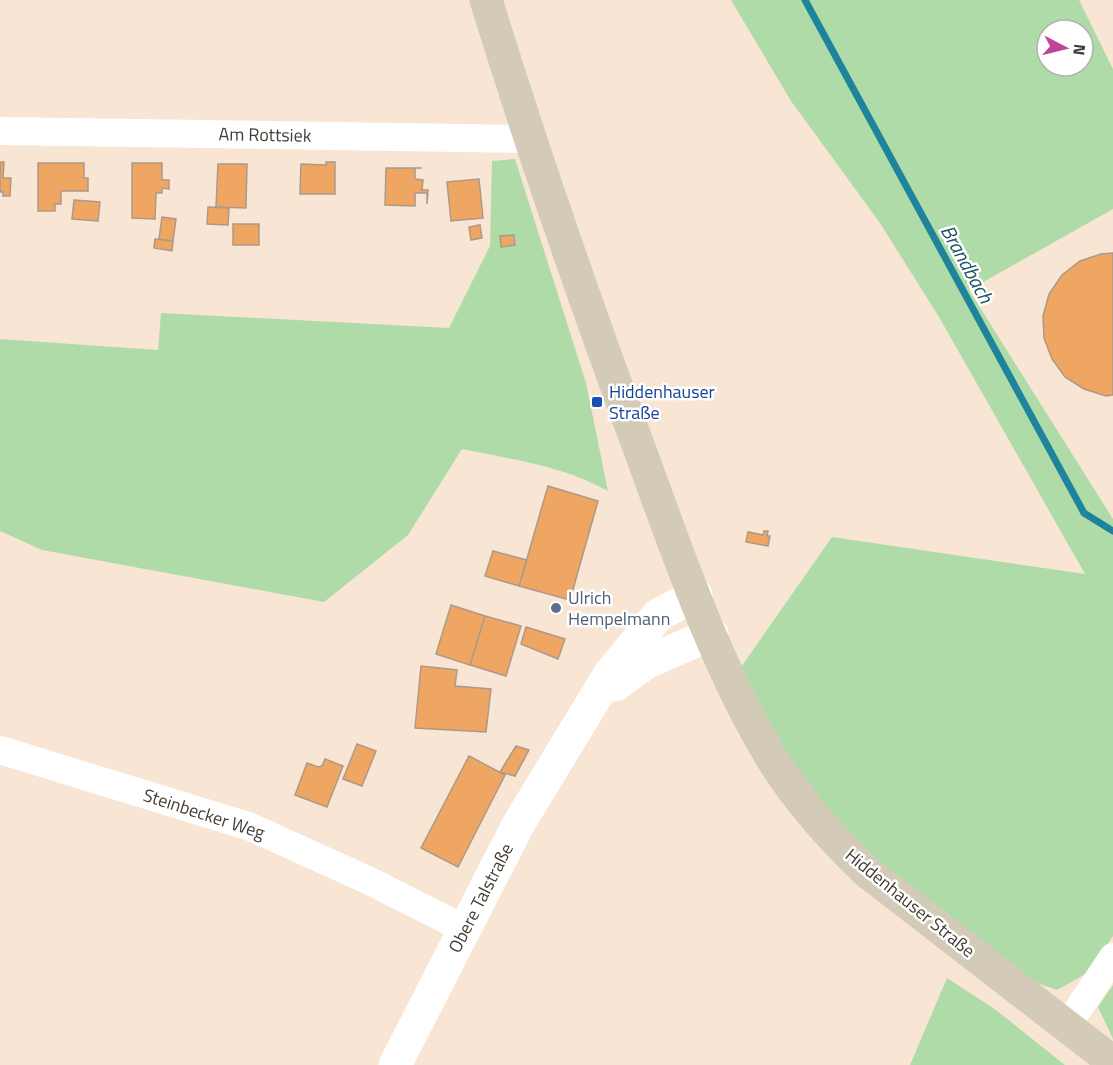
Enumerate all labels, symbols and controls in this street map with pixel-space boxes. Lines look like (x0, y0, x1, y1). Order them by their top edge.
north arrow (1035, 18, 1095, 78)
text: N (1067, 43, 1092, 57)
street label: Am Rottsiek (218, 120, 312, 149)
water label: Brandbach (933, 219, 1002, 310)
place label: Hiddenhauser Straße (609, 378, 715, 426)
marker: Hiddenhauser Straße (590, 395, 604, 409)
place label: Ulrich Hempelmann (568, 584, 670, 632)
marker: Ulrich Hempelmann (549, 601, 563, 615)
street label: Steinbecker Weg (140, 781, 269, 846)
street label: Obere Talstraße (441, 838, 520, 957)
street label: Hiddenhauser Straße (840, 842, 981, 964)

